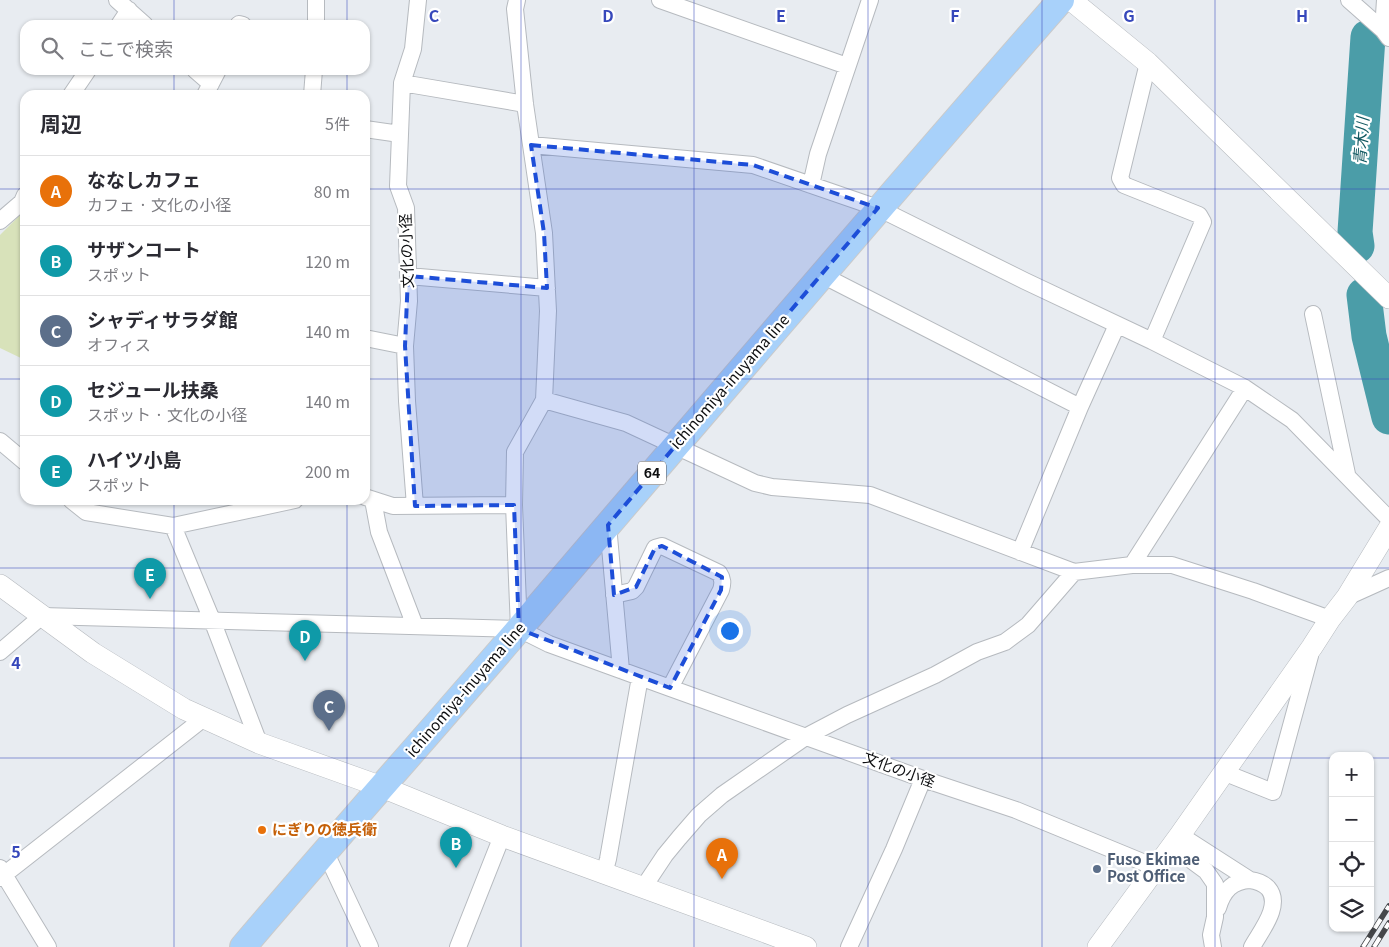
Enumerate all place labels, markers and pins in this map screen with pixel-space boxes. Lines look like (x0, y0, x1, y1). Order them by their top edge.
pin: E (134, 558, 166, 599)
pin: D (289, 620, 321, 661)
pin: C (313, 690, 345, 731)
place label: にぎりの徳兵衛 (272, 818, 377, 839)
marker: にぎりの徳兵衛 (256, 824, 268, 836)
pin: B (440, 827, 472, 868)
pin: A (706, 838, 738, 879)
place label: Fuso Ekimae Post Office (1107, 848, 1200, 886)
marker: Fuso Ekimae Post Office (1091, 863, 1103, 875)

